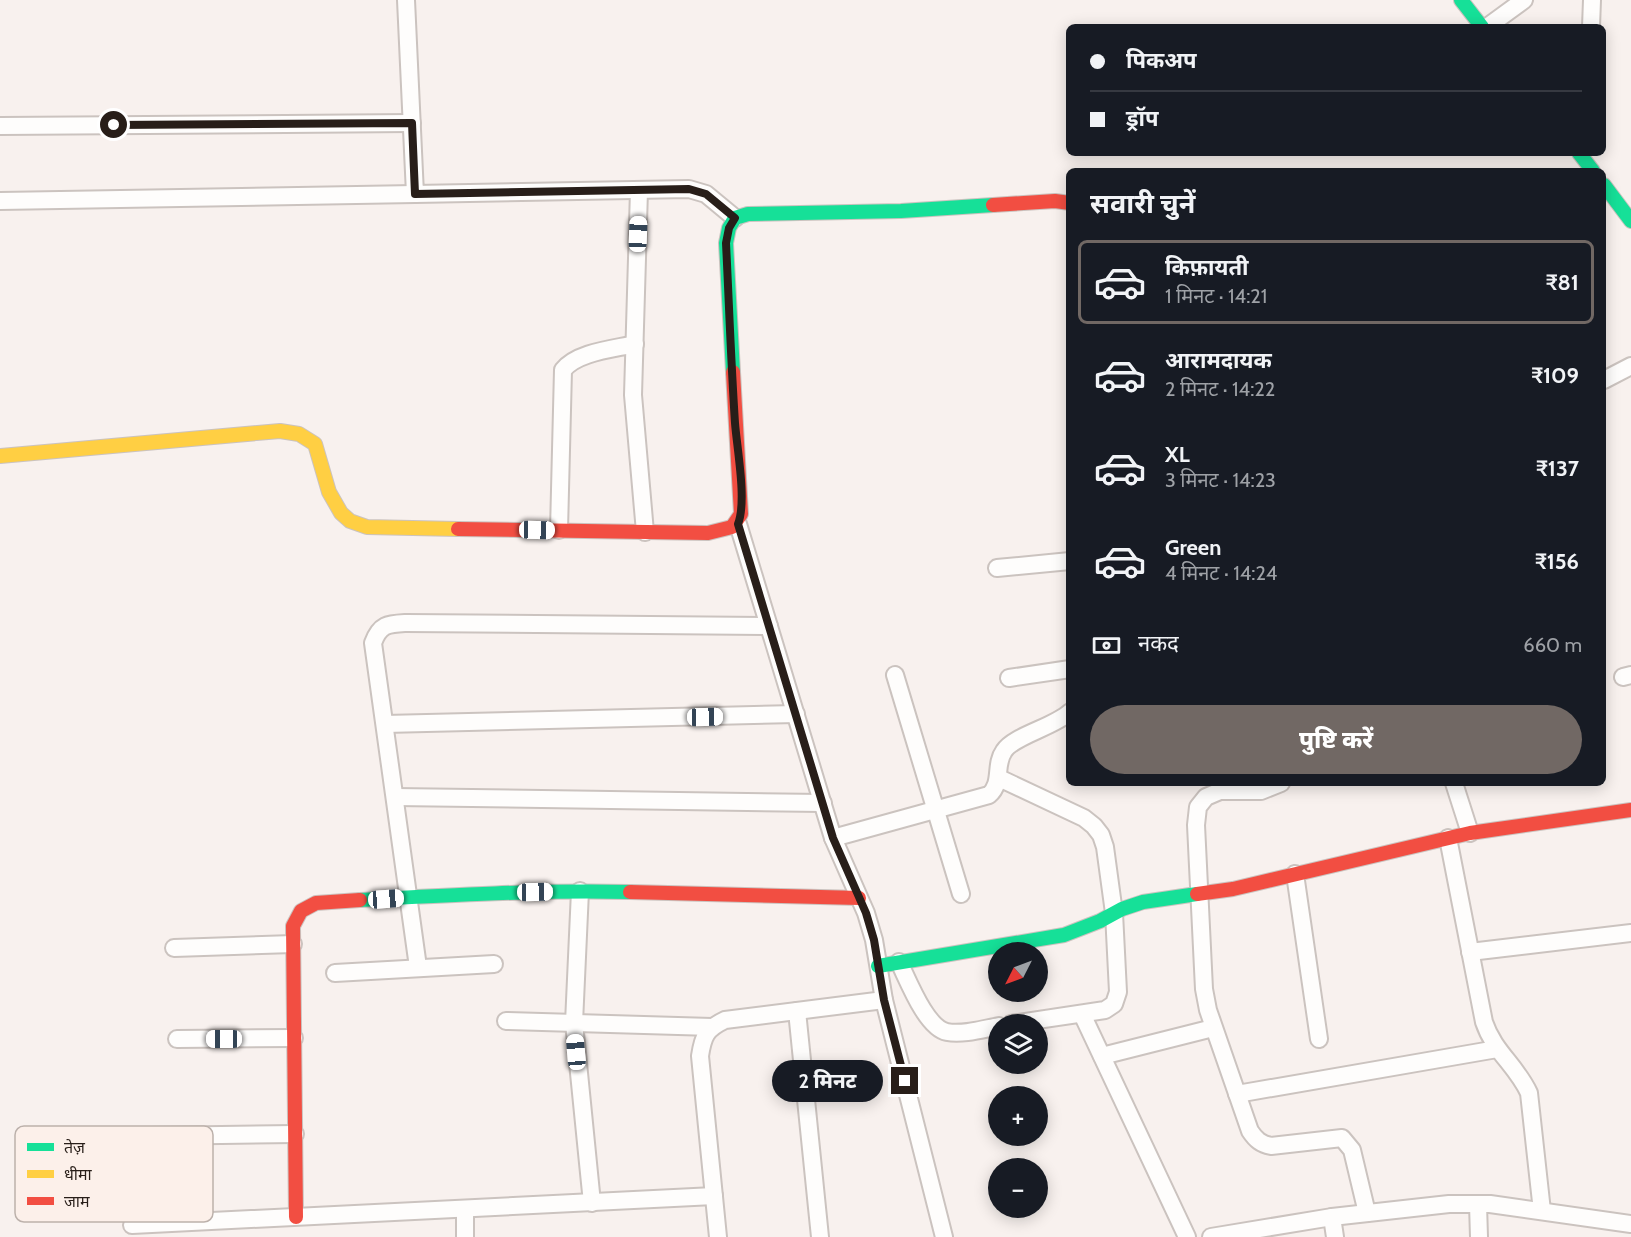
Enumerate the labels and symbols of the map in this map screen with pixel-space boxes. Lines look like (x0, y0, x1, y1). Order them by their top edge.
route start (100, 111, 127, 138)
car (628, 216, 648, 252)
car (519, 521, 555, 539)
car (687, 708, 723, 726)
car (517, 883, 553, 901)
car (367, 889, 405, 909)
north arrow (988, 942, 1048, 1002)
car (206, 1030, 242, 1048)
car (565, 1033, 587, 1071)
callout: 2 मिनट (773, 1060, 884, 1102)
route end (891, 1067, 918, 1094)
legend (15, 1126, 213, 1222)
text: तेज़ (64, 1138, 86, 1157)
text: धीमा (64, 1165, 93, 1184)
text: जाम (64, 1192, 90, 1211)

